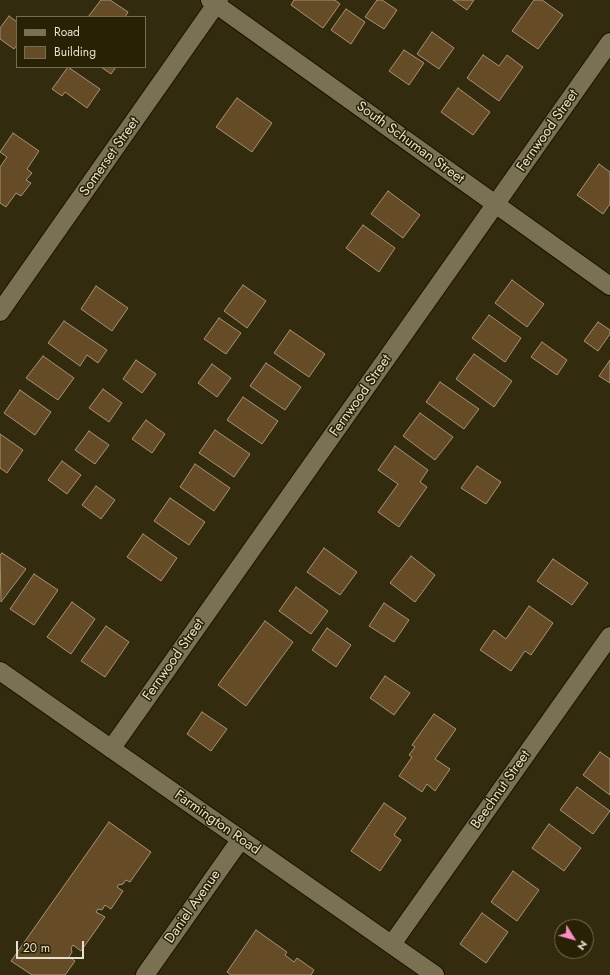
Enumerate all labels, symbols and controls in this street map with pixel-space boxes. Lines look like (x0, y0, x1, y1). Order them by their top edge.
legend (16, 16, 146, 68)
text: Road (54, 23, 80, 41)
text: Building (54, 43, 96, 61)
street label: Fernwood Street (514, 87, 582, 175)
street label: South Schuman Street (353, 98, 467, 188)
street label: Somerset Street (77, 114, 143, 200)
street label: Fernwood Street (327, 352, 395, 440)
street label: Fernwood Street (140, 616, 208, 704)
street label: Beechnut Street (468, 748, 534, 832)
street label: Farmington Road (171, 787, 263, 859)
street label: Daniel Avenue (162, 867, 224, 947)
north arrow (554, 919, 594, 959)
scale bar (18, 933, 86, 959)
text: N (574, 937, 592, 954)
text: 20 m (23, 939, 50, 957)

